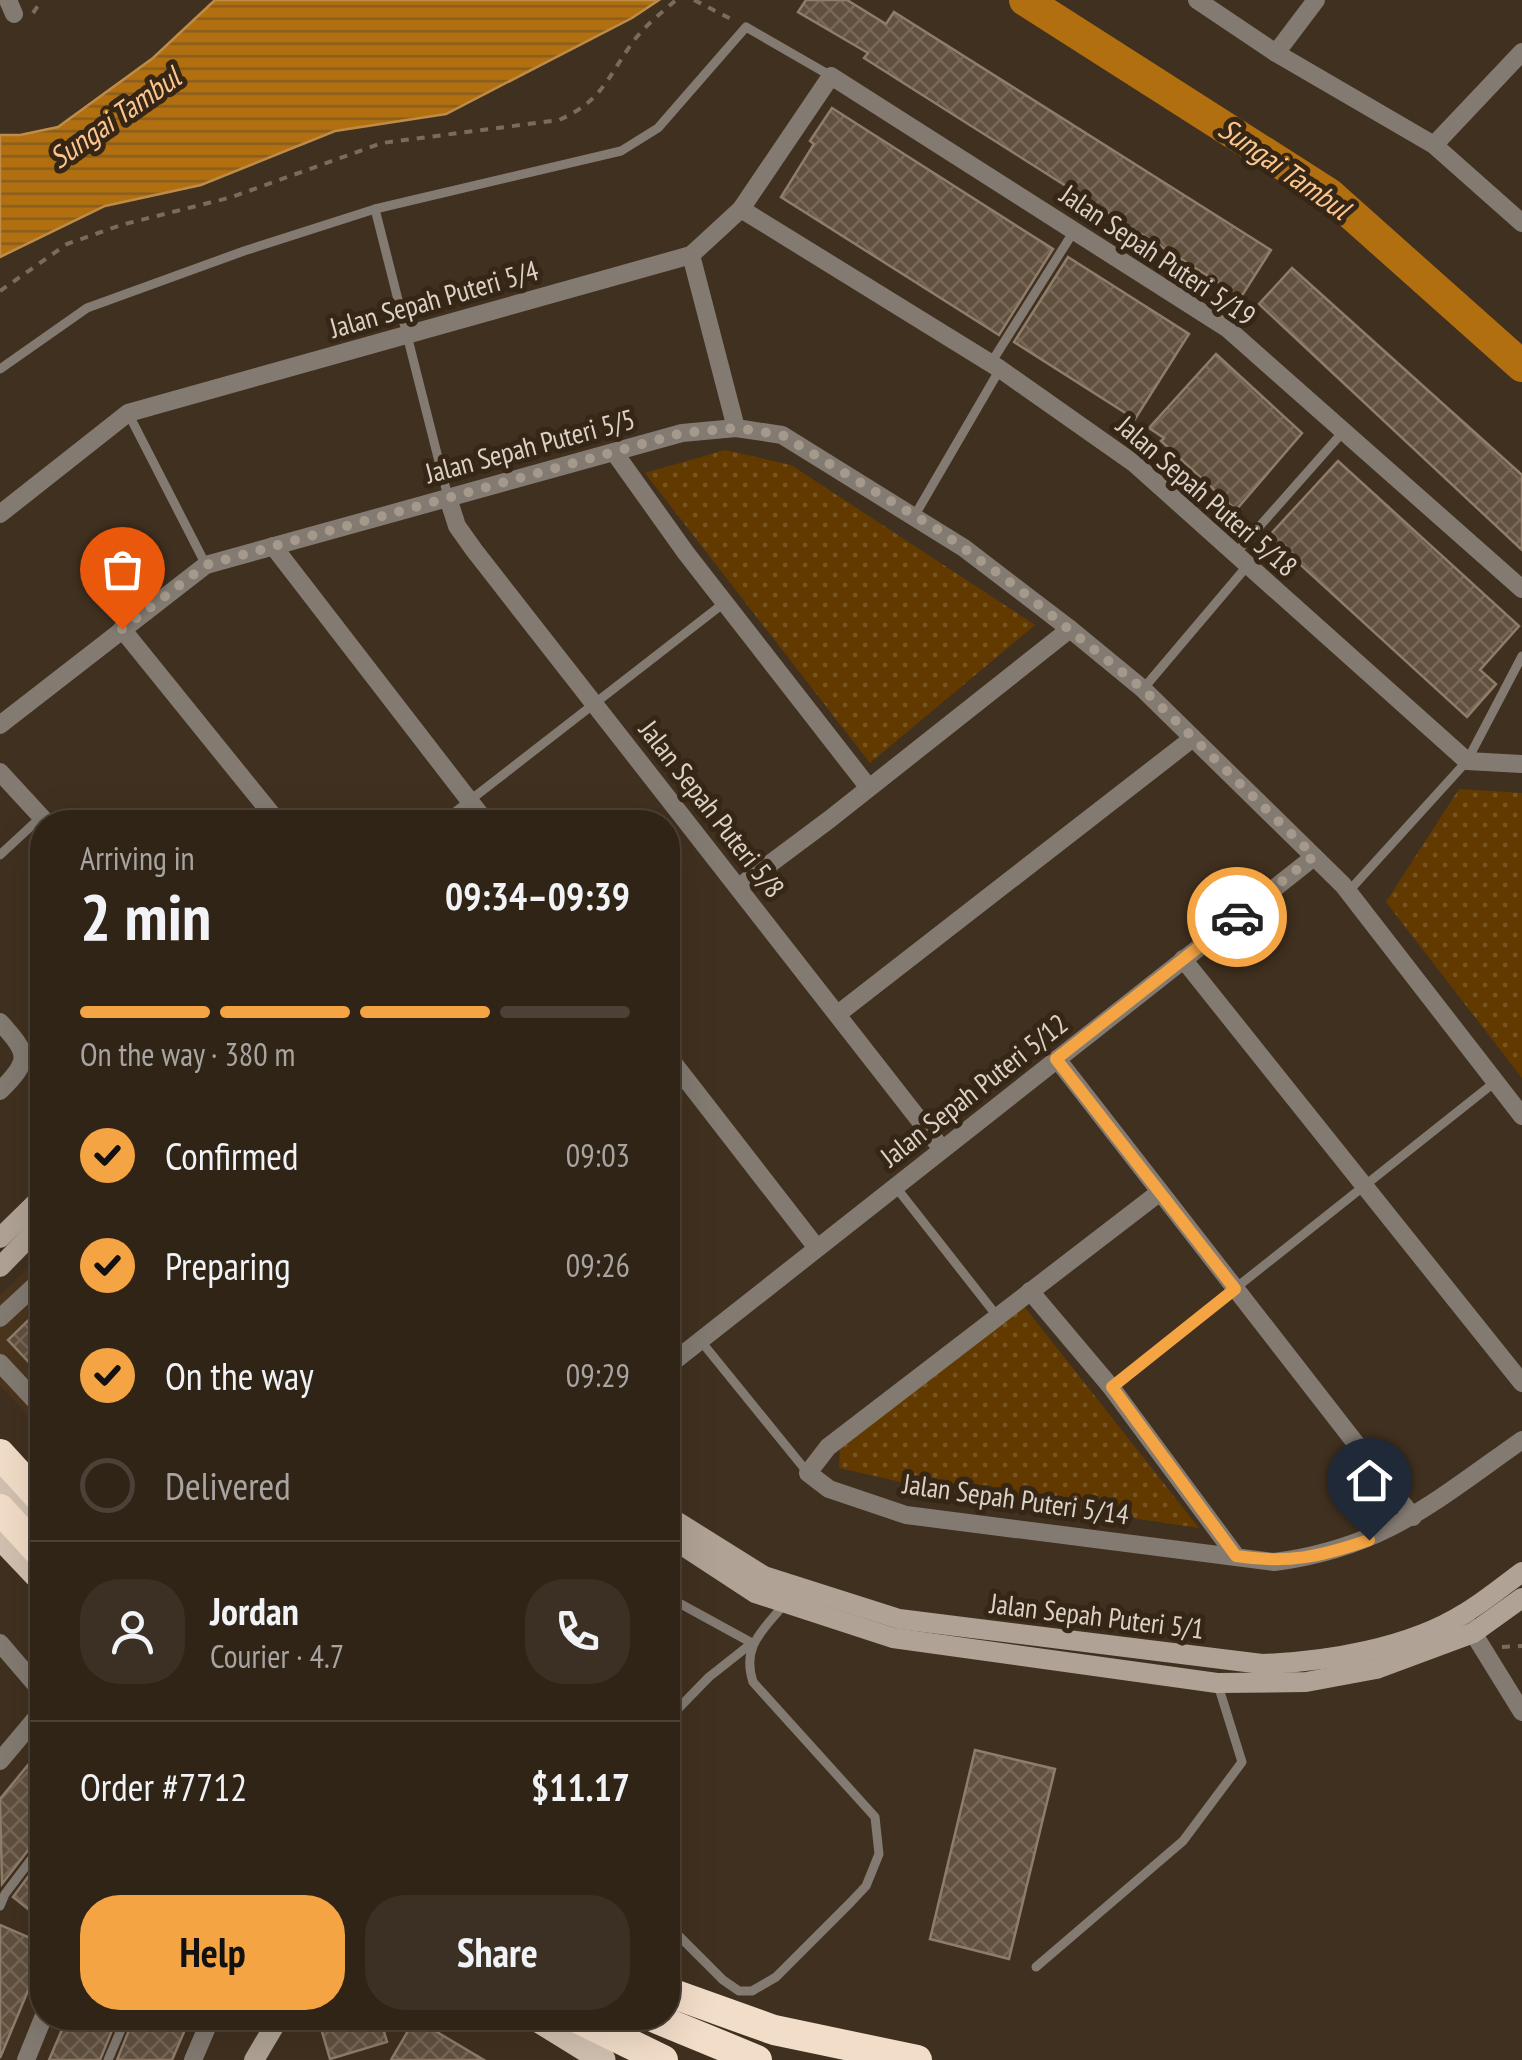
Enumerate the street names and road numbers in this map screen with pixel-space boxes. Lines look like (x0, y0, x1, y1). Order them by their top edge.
street label: Jalan Sepah Puteri 5/19 (1053, 175, 1263, 334)
street label: Jalan Sepah Puteri 5/4 (324, 251, 543, 346)
street label: Jalan Sepah Puteri 5/5 (420, 400, 639, 492)
street label: Jalan Sepah Puteri 5/18 (1108, 406, 1305, 584)
street label: Jalan Sepah Puteri 5/8 (631, 712, 793, 905)
street label: Jalan Sepah Puteri 5/12 (872, 1005, 1075, 1175)
street label: Jalan Sepah Puteri 5/14 (900, 1464, 1132, 1533)
street label: Jalan Sepah Puteri 5/1 (987, 1584, 1206, 1647)

